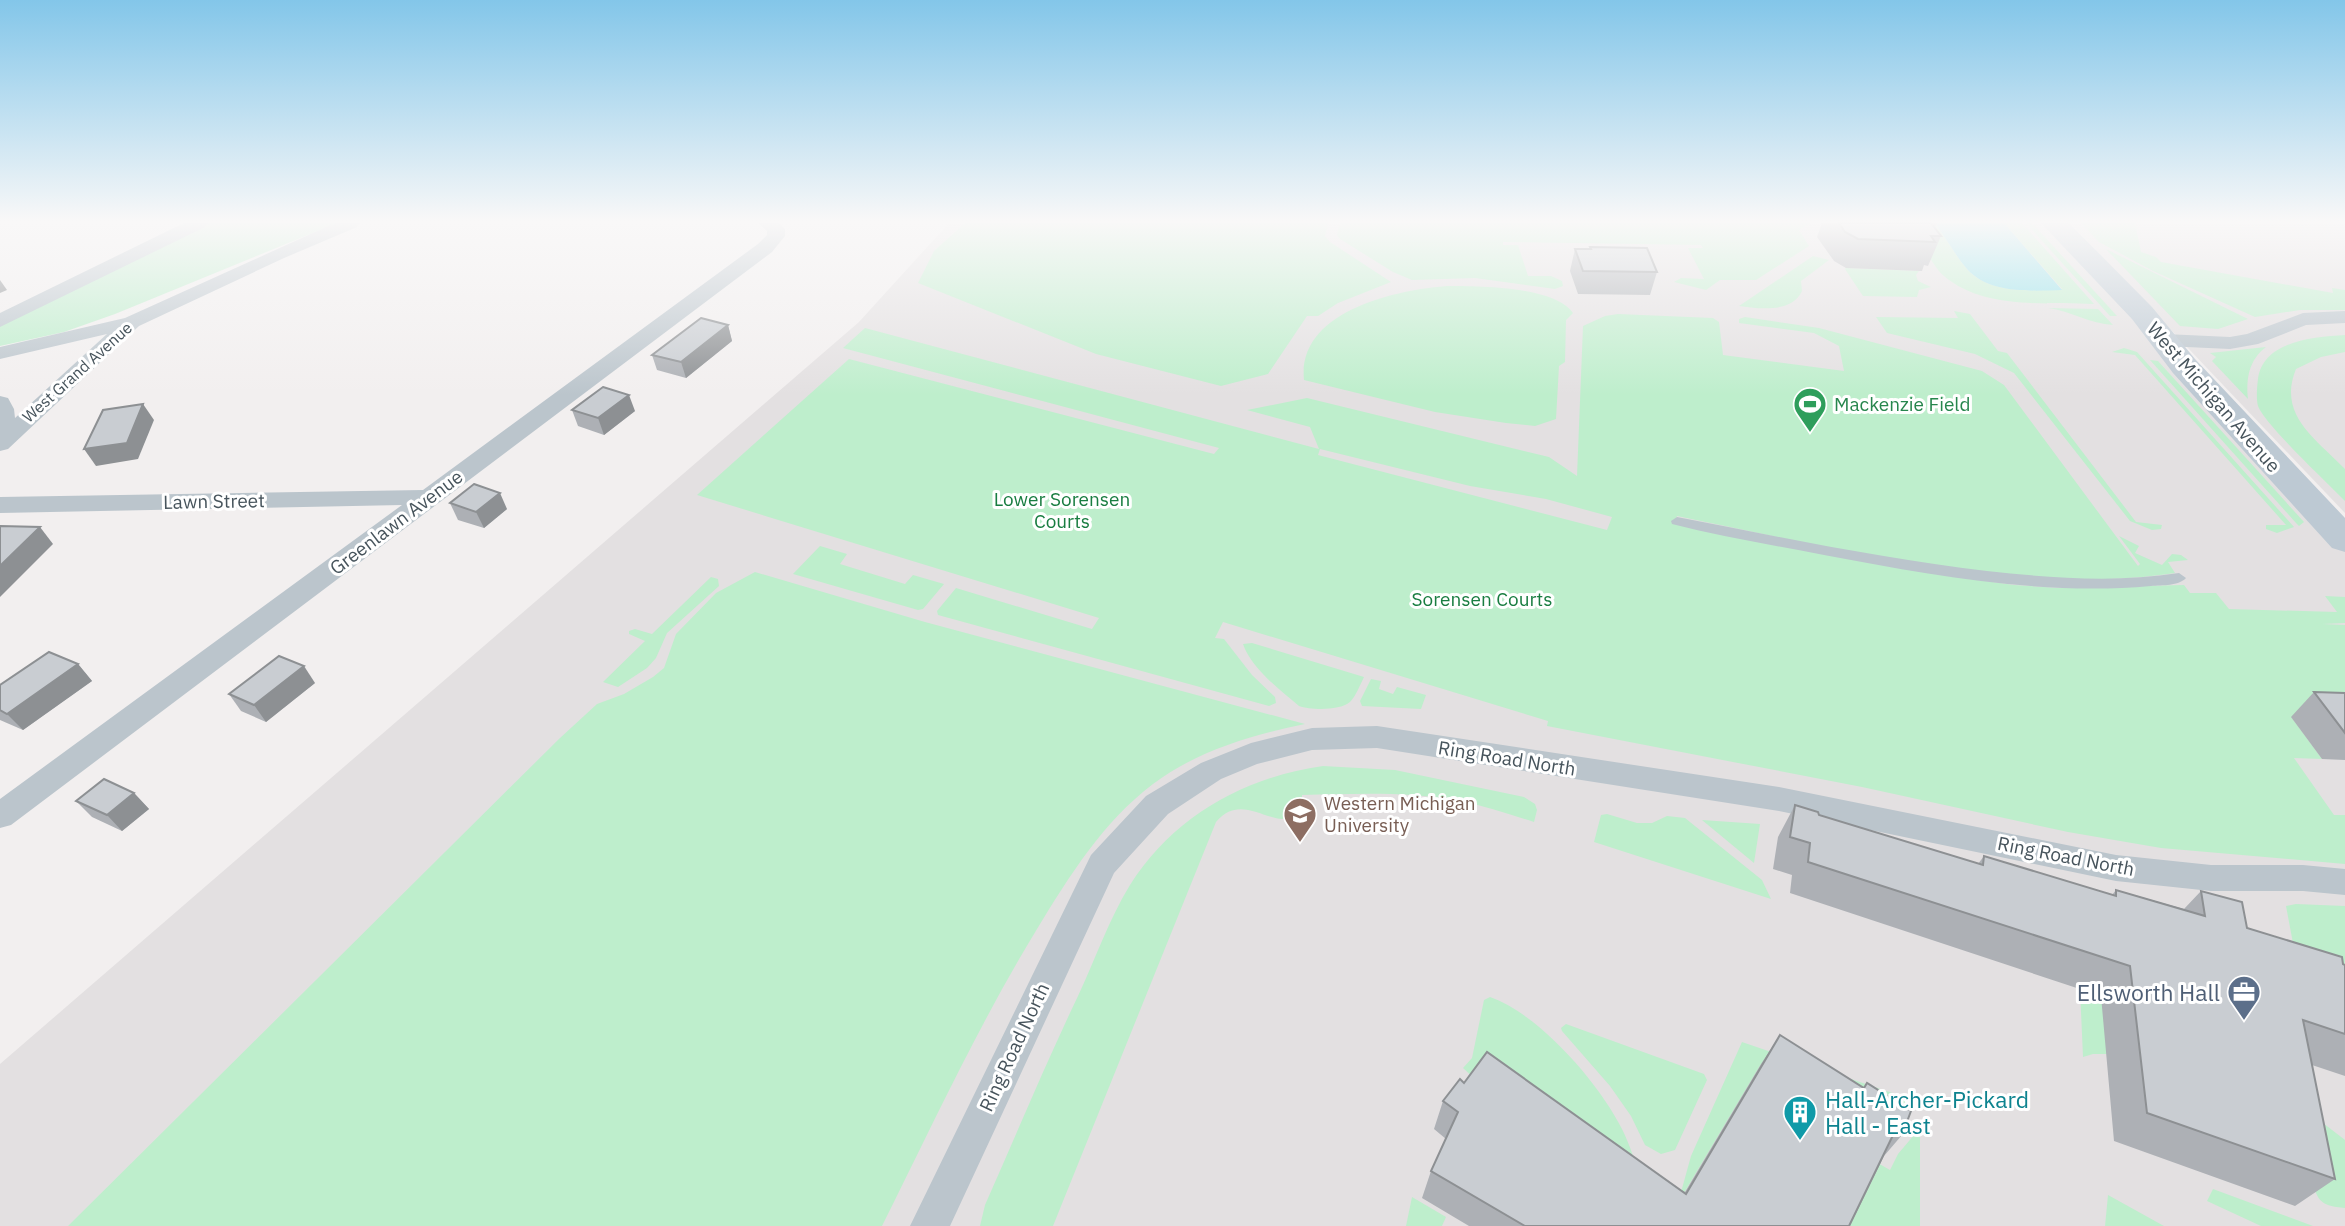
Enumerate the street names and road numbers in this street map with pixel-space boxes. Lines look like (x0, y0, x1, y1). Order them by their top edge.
street label: West Grand Avenue (18, 317, 136, 427)
street label: West Michigan Avenue (2142, 317, 2286, 477)
street label: Greenlawn Avenue (325, 464, 467, 580)
street label: Lawn Street (163, 488, 265, 514)
street label: Ring Road North (1436, 735, 1578, 781)
street label: Ring Road North (1996, 831, 2136, 881)
street label: Ring Road North (974, 979, 1054, 1115)

